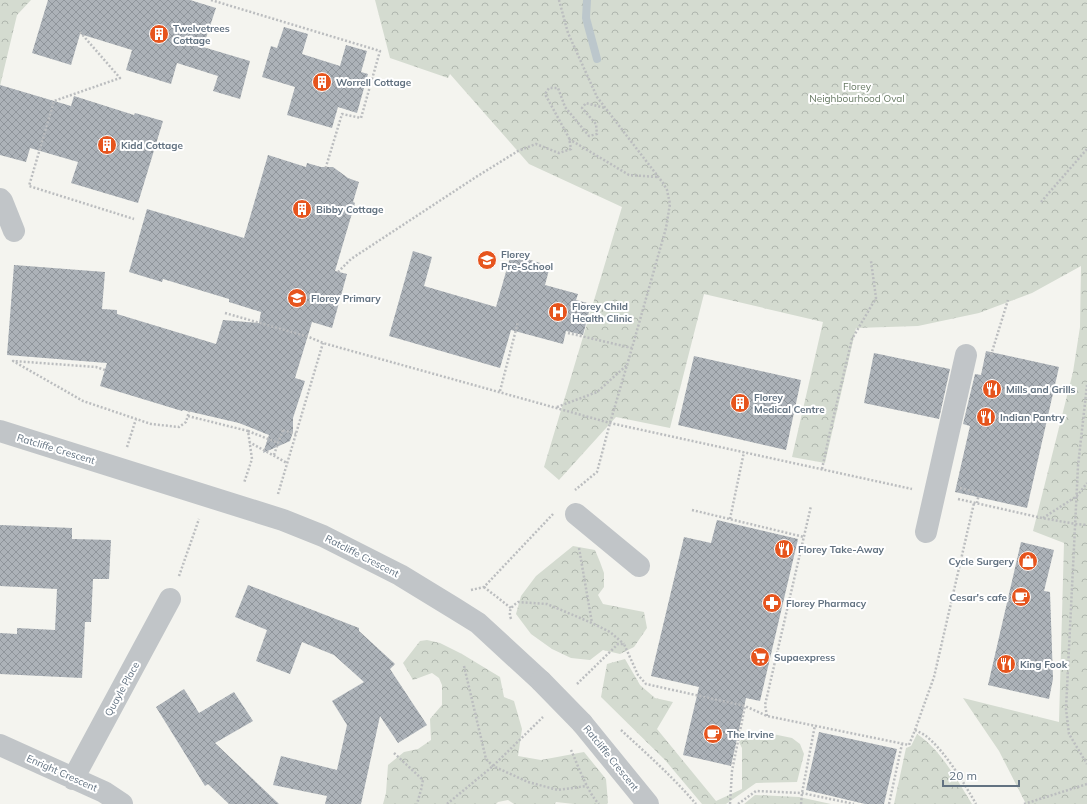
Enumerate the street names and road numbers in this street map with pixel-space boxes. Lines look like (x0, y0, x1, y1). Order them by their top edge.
street label: Ratcliffe Crescent (15, 431, 97, 467)
street label: Ratcliffe Crescent (323, 532, 401, 580)
street label: Quayle Place (102, 659, 142, 719)
street label: Ratcliffe Crescent (580, 722, 642, 794)
street label: Enright Crescent (25, 752, 100, 795)

